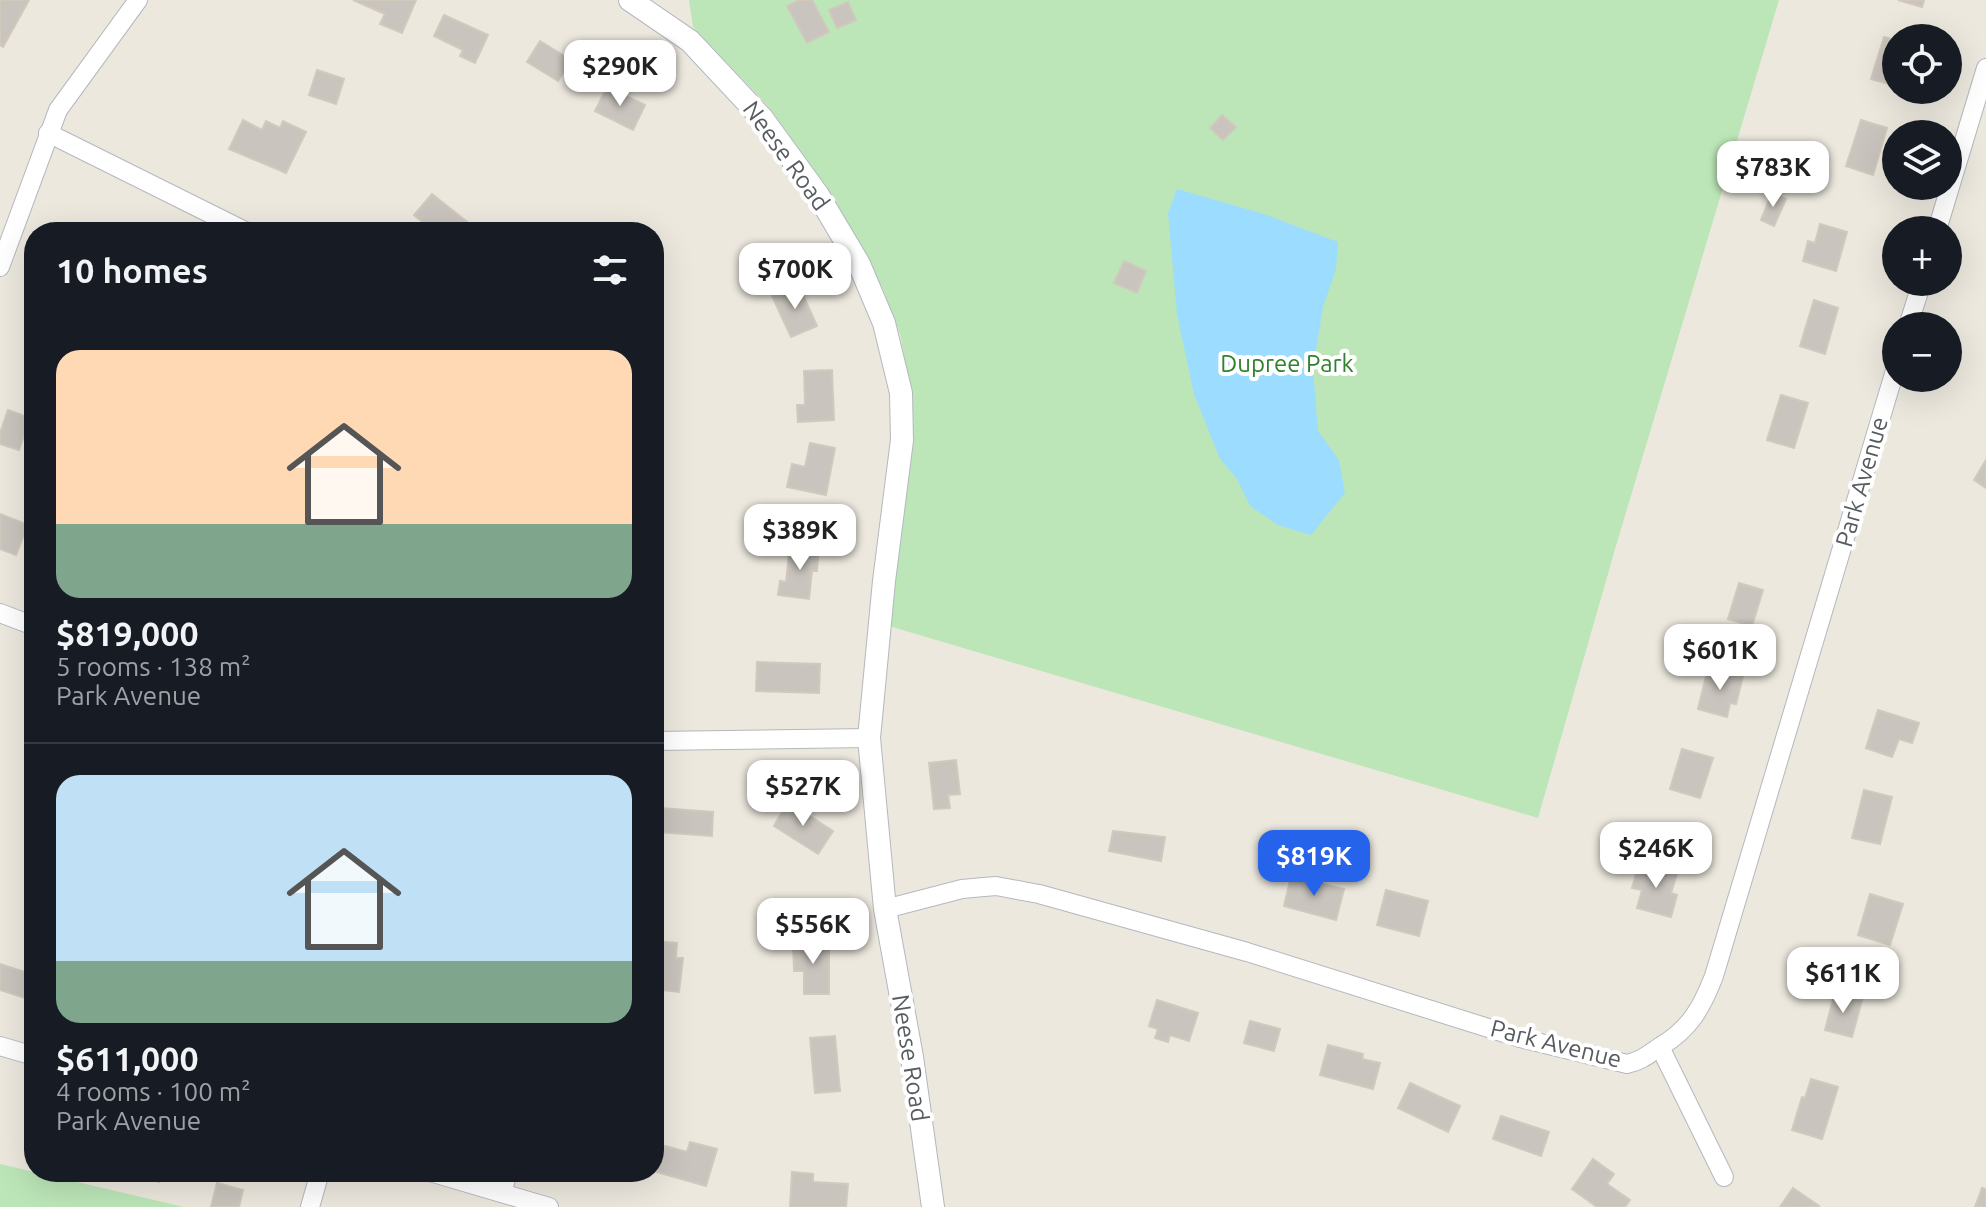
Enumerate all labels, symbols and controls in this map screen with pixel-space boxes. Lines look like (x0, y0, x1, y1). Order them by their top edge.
map controls (1882, 24, 1962, 392)
button: locate (1882, 24, 1962, 104)
pin: $290K (564, 40, 676, 108)
text: $290K (582, 51, 658, 80)
street label: Neese Road (738, 96, 835, 215)
button: layers (1882, 120, 1962, 200)
pin: $783K (1717, 141, 1829, 209)
text: $783K (1735, 152, 1811, 181)
button: + (1882, 216, 1962, 296)
pin: $700K (739, 243, 851, 311)
icon: filters (588, 248, 632, 292)
text: 10 homes (56, 251, 208, 289)
text: $700K (757, 254, 833, 283)
button: − (1882, 312, 1962, 392)
park label: Dupree Park (1220, 350, 1354, 377)
icon: home (272, 402, 416, 546)
street label: Park Avenue (1830, 414, 1893, 550)
pin: $389K (744, 504, 856, 572)
text: $389K (762, 515, 838, 544)
text: $819,000 (56, 614, 199, 652)
pin: $601K (1664, 624, 1776, 692)
text: $601K (1682, 635, 1758, 664)
text: 5 rooms · 138 m² (56, 652, 251, 681)
text: Park Avenue (56, 681, 201, 710)
pin: $527K (747, 760, 859, 828)
text: $527K (765, 771, 841, 800)
pin: $246K (1600, 822, 1712, 890)
icon: home (272, 827, 416, 971)
pin: $819K (1258, 830, 1370, 898)
text: $246K (1618, 833, 1694, 862)
text: $819K (1276, 841, 1352, 870)
pin: $556K (757, 898, 869, 966)
text: $556K (775, 909, 851, 938)
pin: $611K (1787, 947, 1899, 1015)
text: $611K (1805, 958, 1881, 987)
street label: Neese Road (887, 993, 934, 1123)
street label: Park Avenue (1488, 1014, 1624, 1073)
text: $611,000 (56, 1039, 199, 1077)
text: 4 rooms · 100 m² (56, 1077, 251, 1106)
text: Park Avenue (56, 1106, 201, 1135)

